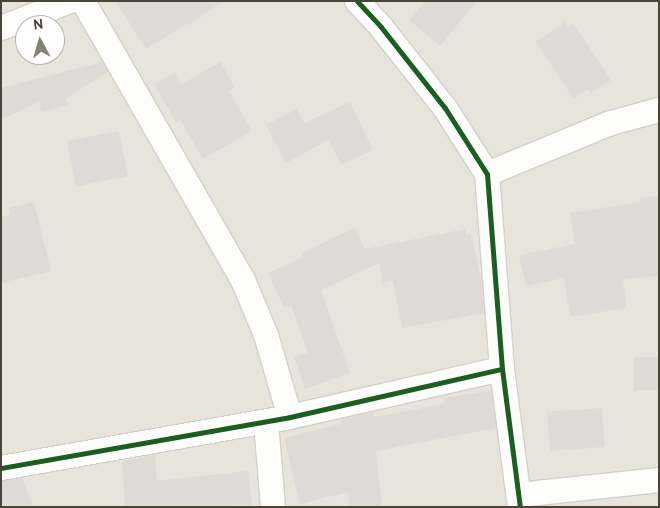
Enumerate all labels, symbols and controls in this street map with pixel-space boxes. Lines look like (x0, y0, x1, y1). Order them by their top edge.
north arrow (15, 15, 65, 65)
text: N (33, 17, 44, 35)

